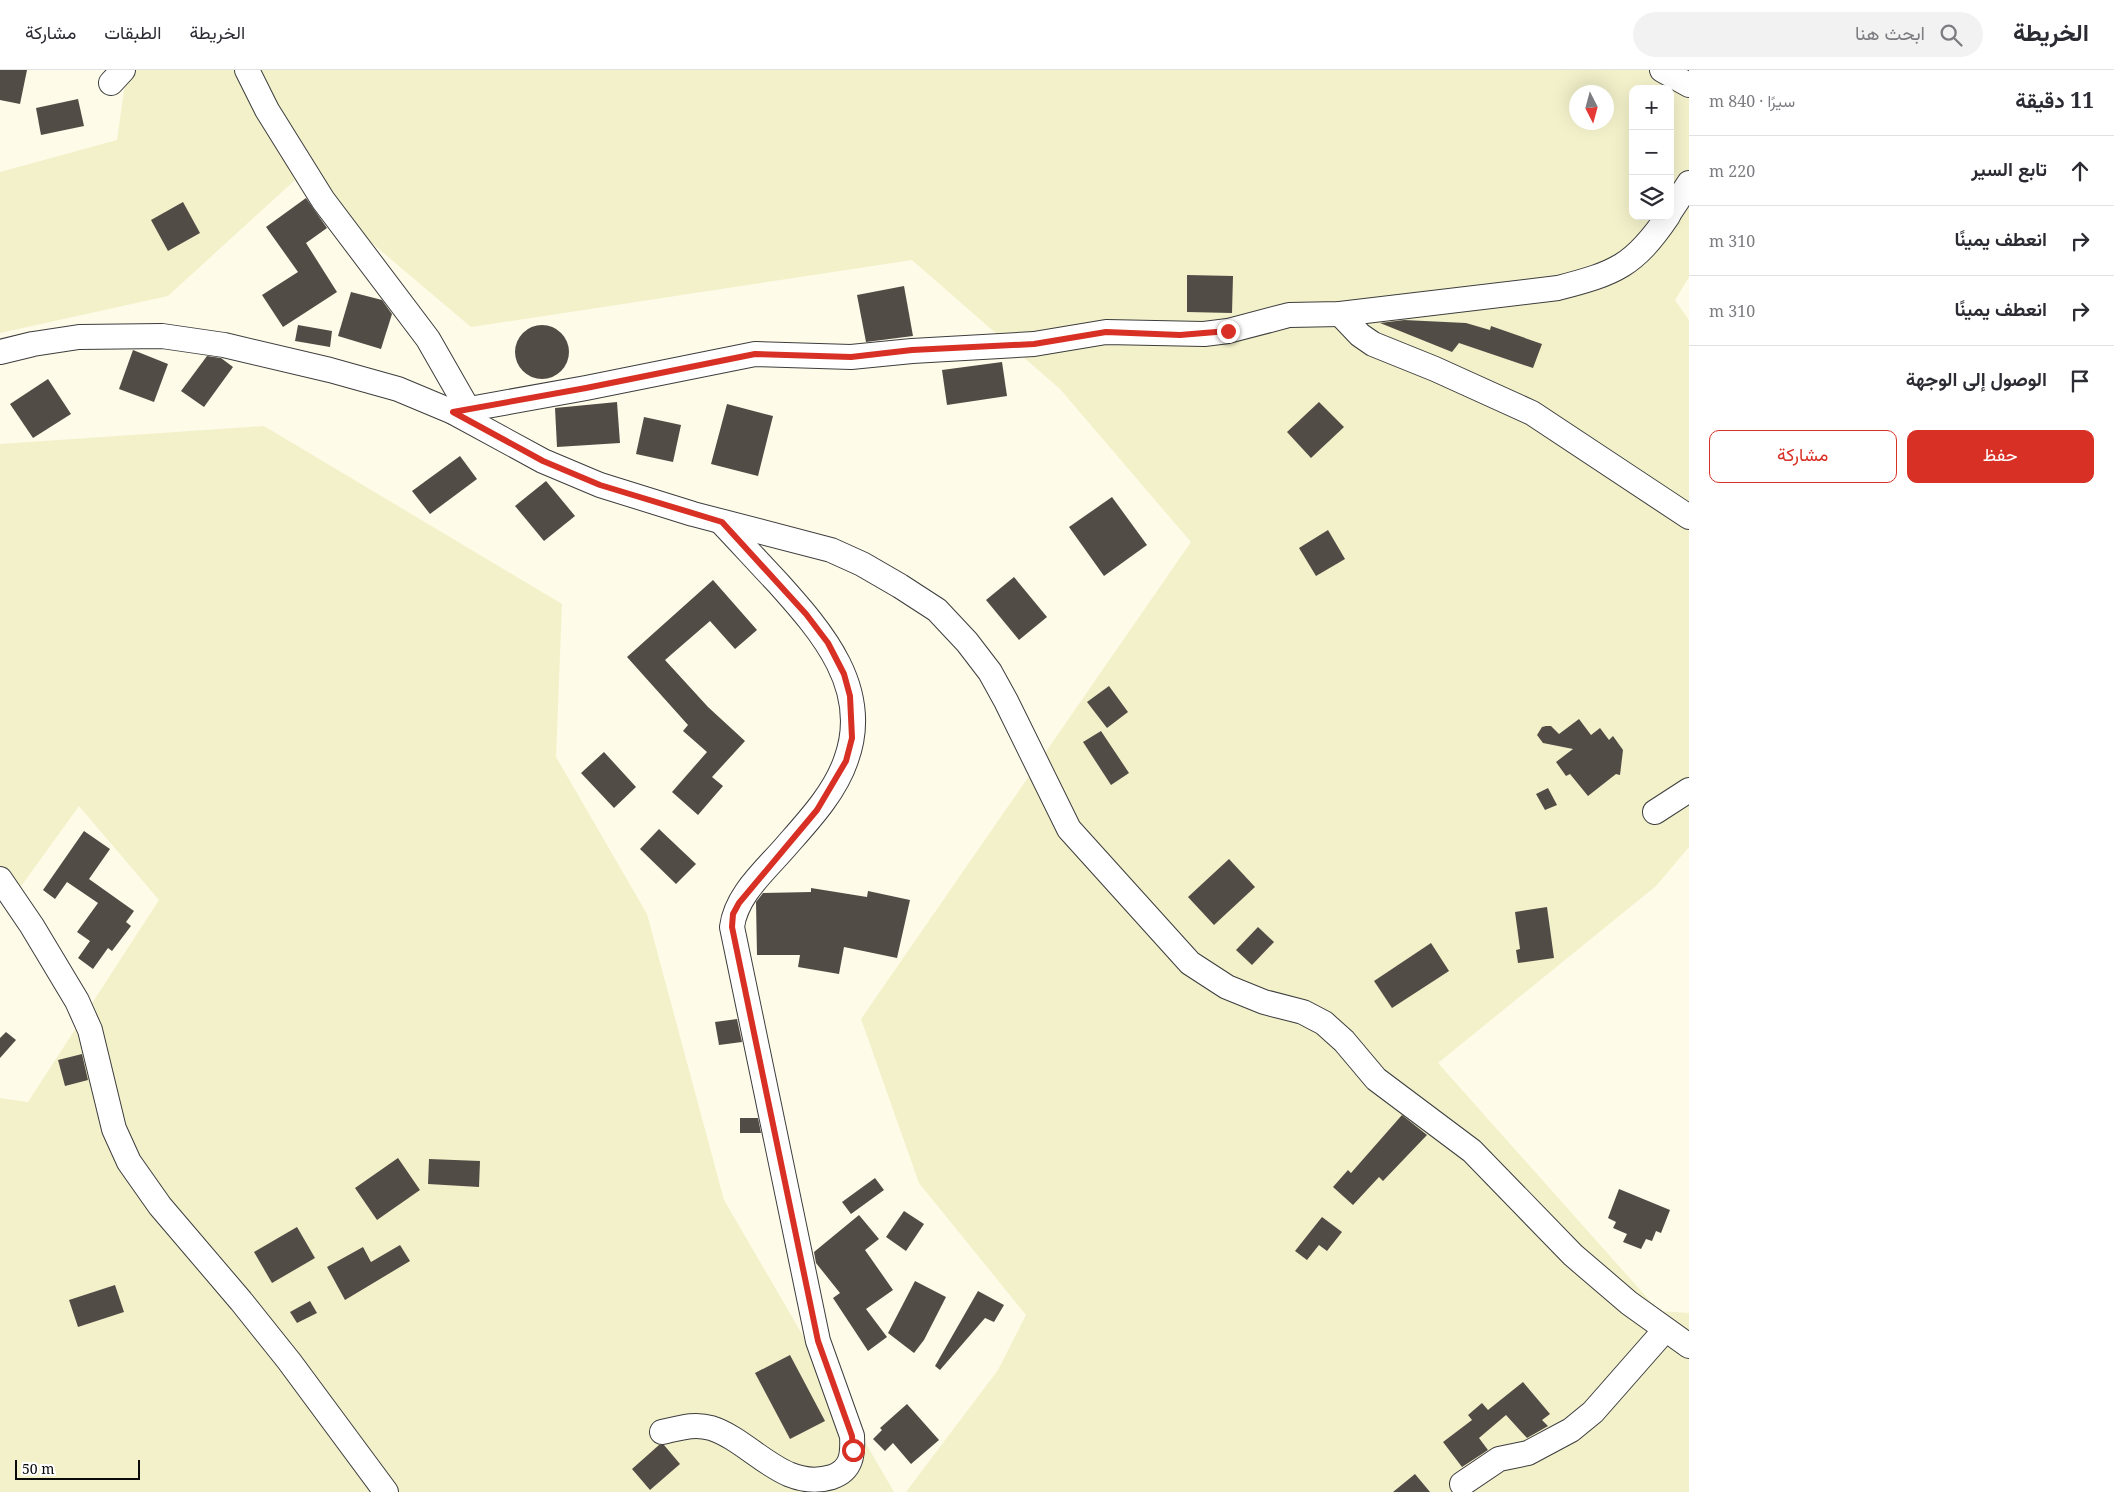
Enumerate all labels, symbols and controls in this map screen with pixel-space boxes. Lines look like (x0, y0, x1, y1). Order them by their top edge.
search box (1633, 12, 1983, 57)
text: الخريطة (2013, 15, 2089, 48)
text: مشاركة (25, 20, 76, 44)
text: الطبقات (104, 20, 161, 44)
text: الخريطة (189, 20, 245, 44)
text: ابحث هنا (1855, 20, 1925, 46)
icon: search (1937, 21, 1965, 49)
north arrow (1569, 85, 1614, 130)
map controls (1629, 85, 1674, 220)
button: + (1629, 85, 1674, 130)
text: 11 دقيقة (2015, 86, 2094, 114)
text: سيرًا · 840 m (1709, 90, 1795, 112)
button: − (1629, 130, 1674, 175)
text: تابع السير (1971, 156, 2047, 182)
icon: ahead (2066, 157, 2094, 185)
text: 220 m (1709, 160, 1755, 182)
button: layers (1629, 175, 1674, 220)
text: انعطف يمينًا (1954, 226, 2047, 252)
icon: right (2066, 227, 2094, 255)
text: 310 m (1709, 230, 1755, 252)
text: انعطف يمينًا (1954, 296, 2047, 322)
icon: right (2066, 297, 2094, 325)
text: 310 m (1709, 300, 1755, 322)
route end (1217, 320, 1240, 343)
text: الوصول إلى الوجهة (1906, 366, 2047, 392)
icon: arrive (2066, 367, 2094, 395)
button: مشاركة (1709, 430, 1897, 483)
button: حفظ (1907, 430, 2094, 483)
route start (842, 1439, 865, 1462)
scale bar (15, 1457, 140, 1480)
text: 50 m (22, 1459, 55, 1478)

